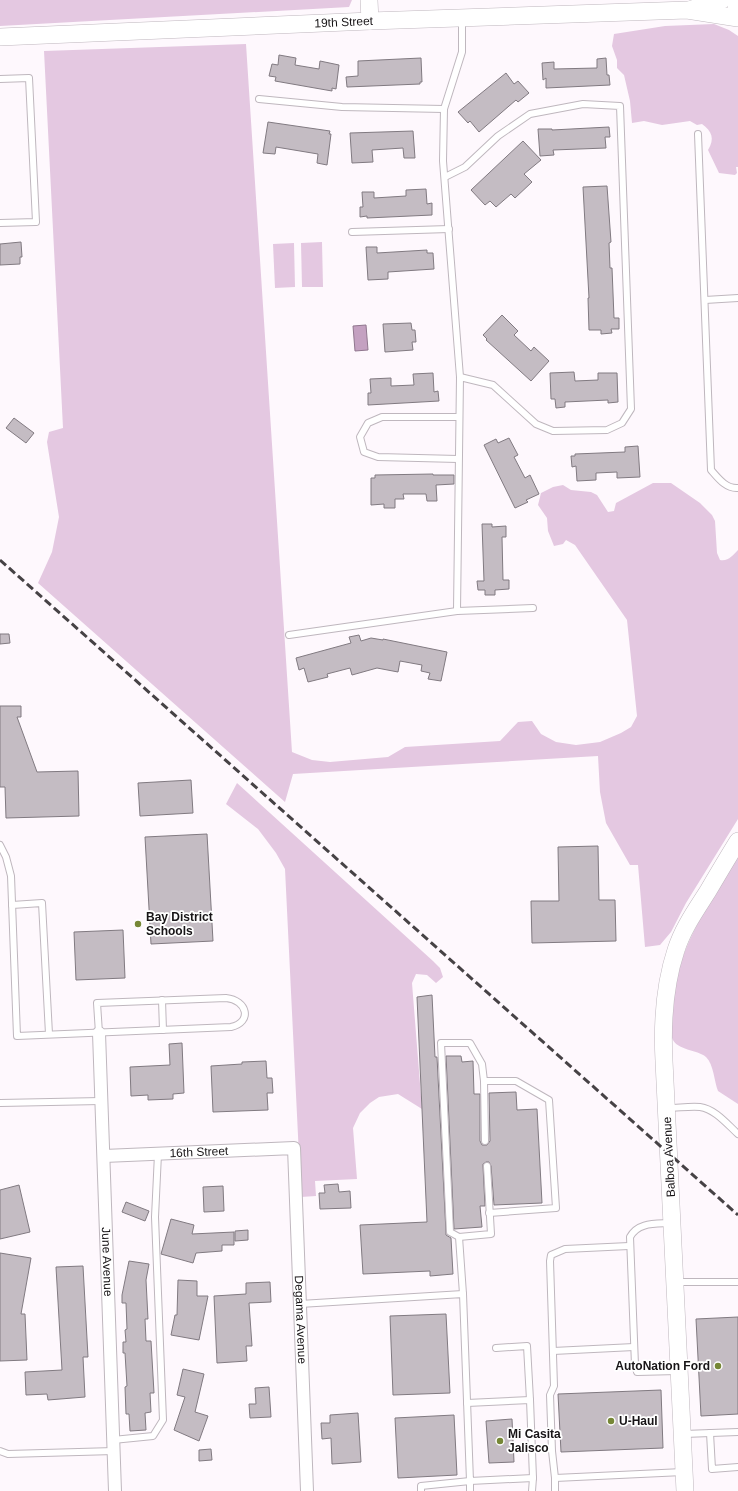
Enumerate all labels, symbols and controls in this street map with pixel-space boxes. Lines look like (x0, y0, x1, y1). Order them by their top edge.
street label: 19th Street (314, 14, 374, 30)
place label: Bay District Schools (146, 910, 213, 938)
marker: Bay District Schools (133, 919, 143, 929)
street label: Balboa Avenue (660, 1116, 678, 1198)
street label: 16th Street (169, 1144, 229, 1160)
street label: June Avenue (99, 1227, 115, 1297)
street label: Degama Avenue (292, 1275, 309, 1365)
place label: AutoNation Ford (615, 1359, 710, 1373)
marker: AutoNation Ford (713, 1361, 723, 1371)
place label: U-Haul (619, 1414, 658, 1428)
marker: U-Haul (606, 1416, 616, 1426)
place label: Mi Casita Jalisco (508, 1427, 561, 1455)
marker: Mi Casita Jalisco (495, 1436, 505, 1446)

